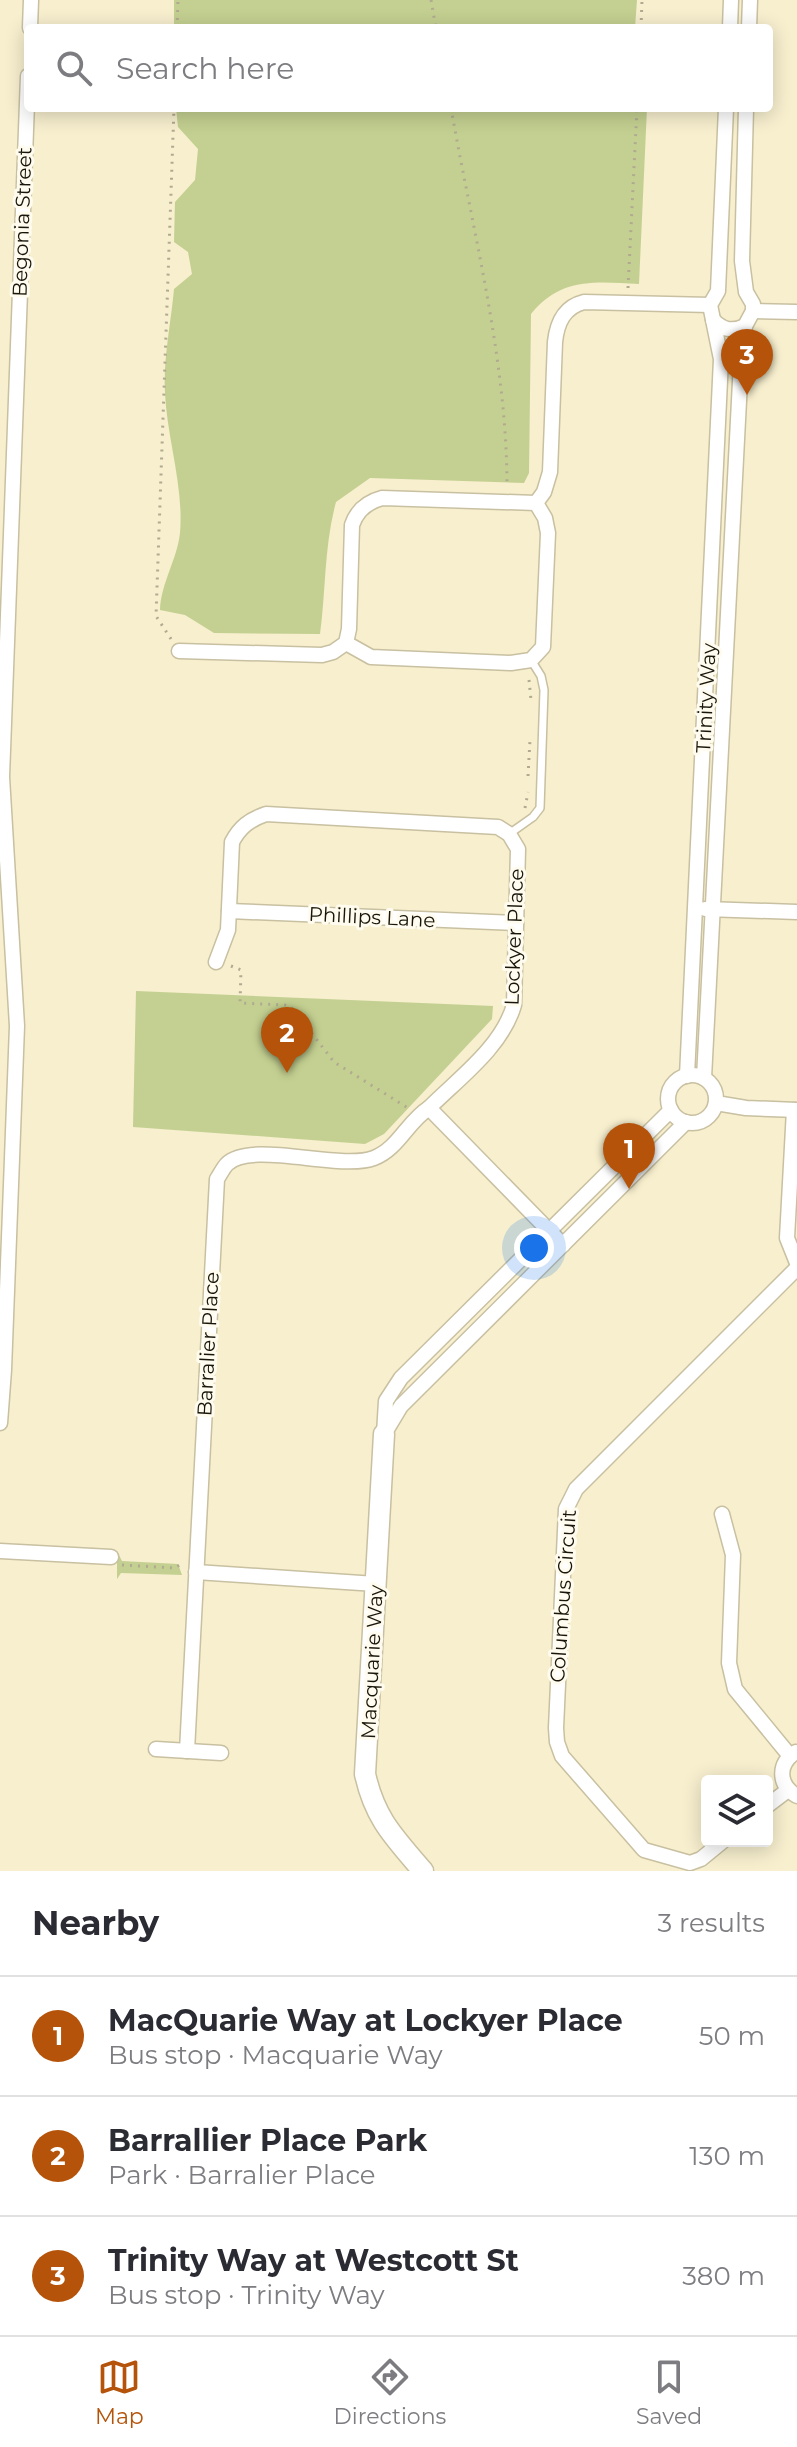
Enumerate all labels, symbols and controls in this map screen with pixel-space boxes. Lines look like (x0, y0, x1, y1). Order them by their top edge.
search box (24, 24, 773, 112)
icon: search (52, 46, 96, 90)
text: Search here (116, 50, 294, 87)
street label: Begonia Street (7, 147, 37, 297)
pin: 3 (721, 329, 773, 395)
street label: Trinity Way (691, 642, 721, 754)
street label: Lockyer Place (500, 868, 528, 1006)
street label: Phillips Lane (308, 902, 436, 932)
pin: 2 (261, 1007, 313, 1073)
pin: 1 (603, 1123, 655, 1189)
your location (514, 1228, 554, 1268)
street label: Barralier Place (192, 1271, 224, 1417)
street label: Columbus Circuit (545, 1509, 581, 1683)
street label: Macquarie Way (356, 1584, 388, 1740)
map controls (701, 1775, 773, 1847)
button: layers (701, 1775, 773, 1847)
text: Nearby (32, 1902, 159, 1944)
text: 3 results (658, 1907, 765, 1939)
text: MacQuarie Way at Lockyer Place (108, 2002, 623, 2039)
text: 1 (53, 2020, 63, 2052)
text: 50 m (699, 2020, 765, 2052)
text: Bus stop · Macquarie Way (108, 2039, 443, 2071)
text: Barrallier Place Park (108, 2122, 427, 2159)
text: 2 (50, 2140, 66, 2172)
text: 130 m (689, 2140, 765, 2172)
text: Park · Barralier Place (108, 2159, 376, 2191)
text: Trinity Way at Westcott St (108, 2242, 519, 2279)
text: 3 (50, 2260, 66, 2292)
text: 380 m (682, 2260, 765, 2292)
text: Bus stop · Trinity Way (108, 2279, 384, 2311)
tab: Map (95, 2355, 144, 2430)
tab: Directions (334, 2355, 446, 2430)
tab: Saved (636, 2355, 702, 2430)

